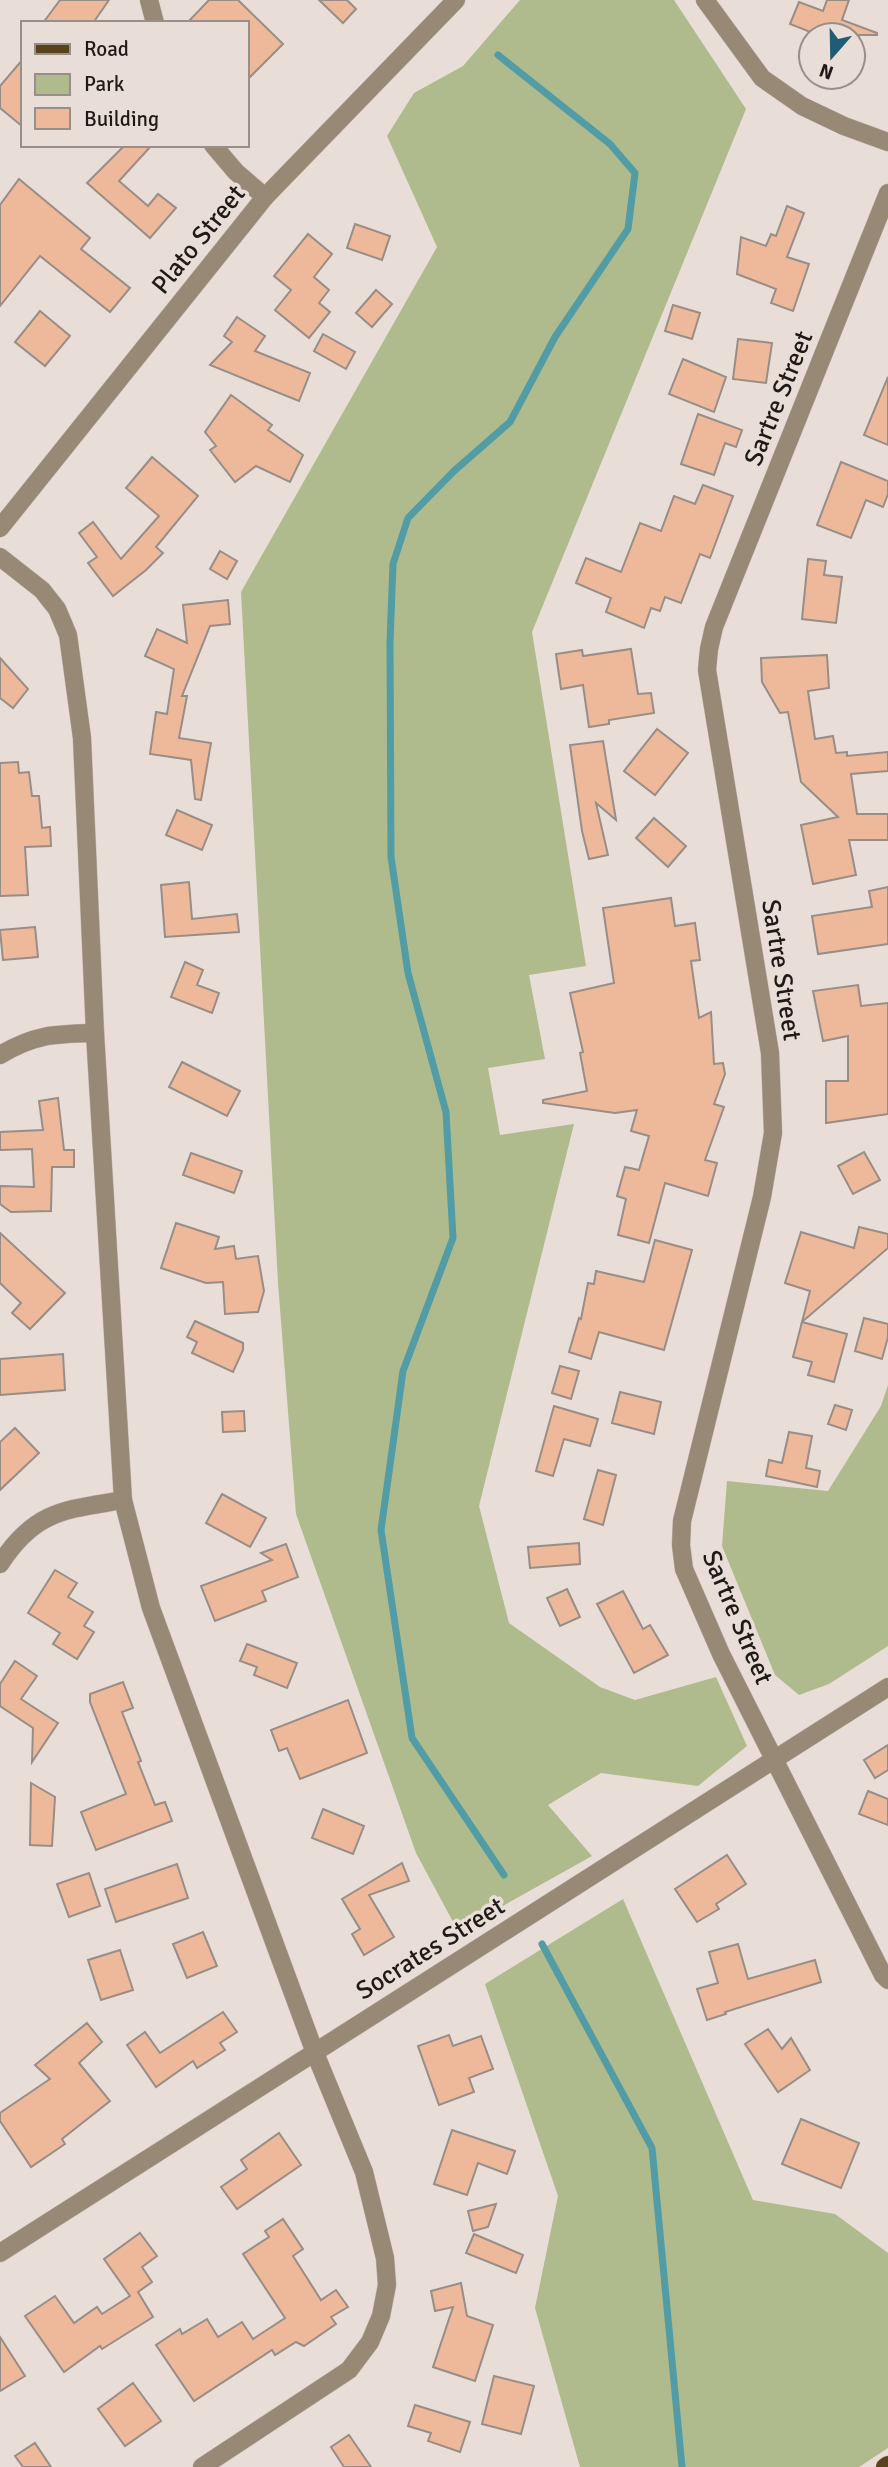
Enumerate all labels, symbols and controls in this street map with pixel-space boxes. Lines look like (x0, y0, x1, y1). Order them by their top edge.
legend (21, 21, 248, 147)
north arrow (797, 21, 867, 91)
text: Road (84, 36, 129, 62)
text: N (816, 57, 837, 85)
text: Park (84, 71, 125, 97)
text: Building (84, 106, 159, 132)
street label: Plato Street (145, 179, 252, 301)
street label: Sartre Street (737, 326, 820, 470)
street label: Sartre Street (754, 897, 808, 1043)
street label: Sartre Street (695, 1546, 780, 1689)
street label: Socrates Street (350, 1890, 511, 2007)

